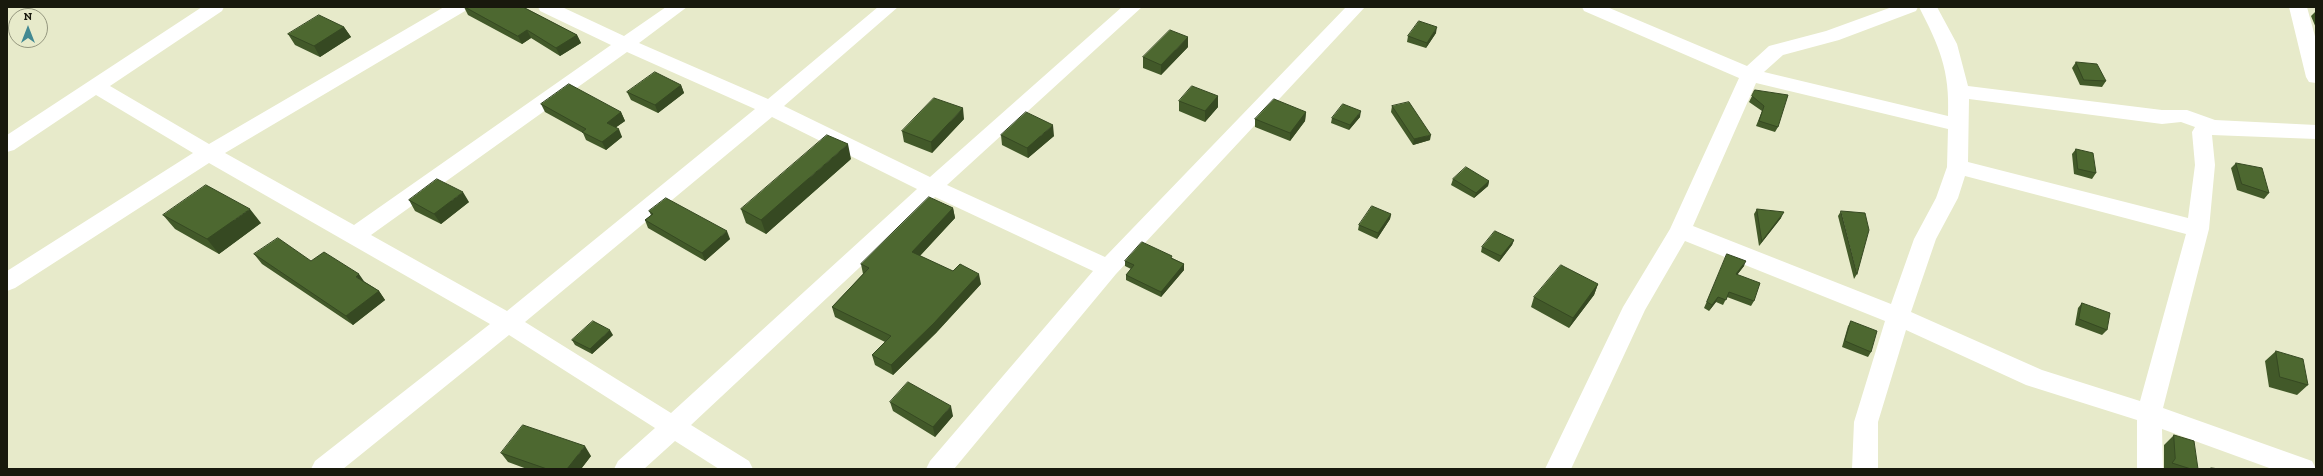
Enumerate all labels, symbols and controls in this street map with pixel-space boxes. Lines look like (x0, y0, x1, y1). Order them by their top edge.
north arrow (8, 8, 48, 48)
text: N (24, 10, 32, 23)

